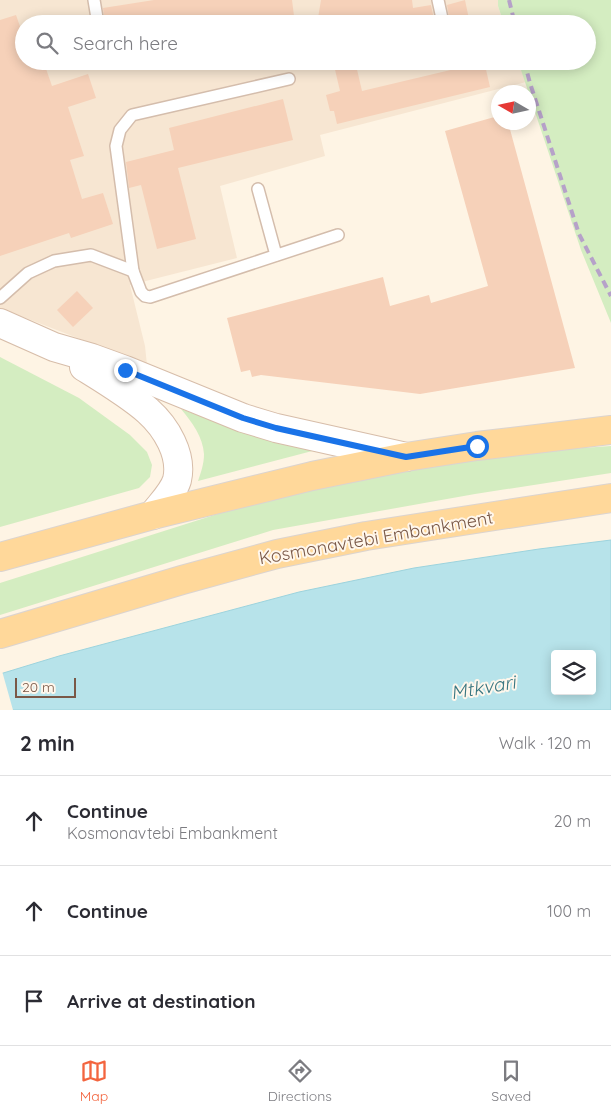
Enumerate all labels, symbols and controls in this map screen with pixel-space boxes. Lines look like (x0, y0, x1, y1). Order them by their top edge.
search box (15, 15, 596, 70)
icon: search (33, 29, 61, 57)
text: Search here (73, 31, 178, 55)
north arrow (491, 85, 536, 130)
route end (114, 359, 137, 382)
route start (466, 435, 489, 458)
street label: Kosmonavtebi Embankment (257, 506, 495, 569)
map controls (551, 650, 596, 695)
button: layers (551, 650, 596, 695)
water label: Mtkvari (449, 669, 519, 704)
scale bar (15, 675, 76, 698)
text: 20 m (22, 678, 55, 696)
text: 2 min (20, 730, 75, 756)
text: Walk · 120 m (499, 733, 591, 753)
text: Continue (67, 799, 148, 823)
icon: ahead (20, 807, 48, 835)
text: 20 m (554, 811, 591, 831)
text: Kosmonavtebi Embankment (67, 823, 278, 843)
icon: ahead (20, 897, 48, 925)
text: Continue (67, 899, 148, 923)
text: 100 m (547, 901, 591, 921)
icon: arrive (20, 987, 48, 1015)
text: Arrive at destination (67, 989, 256, 1013)
tab: Map (80, 1057, 108, 1105)
tab: Directions (268, 1057, 332, 1105)
tab: Saved (491, 1057, 531, 1105)

